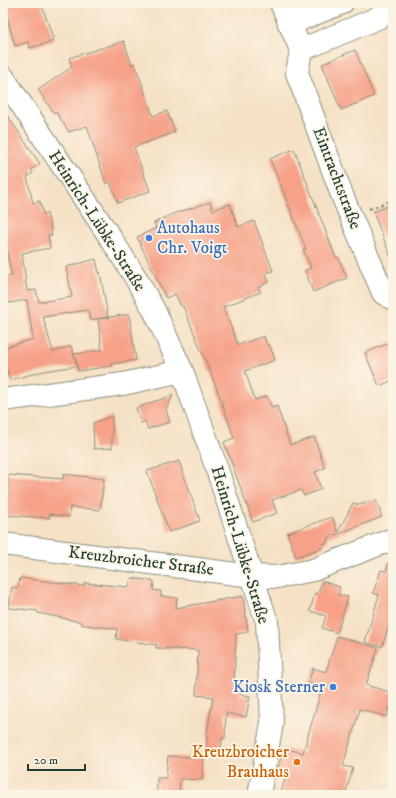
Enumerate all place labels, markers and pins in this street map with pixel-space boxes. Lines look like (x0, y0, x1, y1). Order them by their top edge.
place label: Autohaus Chr. Voigt (157, 217, 228, 259)
marker: Autohaus Chr. Voigt (144, 233, 154, 243)
place label: Kiosk Sterner (233, 676, 326, 698)
marker: Kiosk Sterner (328, 682, 338, 692)
place label: Kreuzbroicher Brauhaus (192, 741, 290, 783)
marker: Kreuzbroicher Brauhaus (292, 757, 302, 767)

